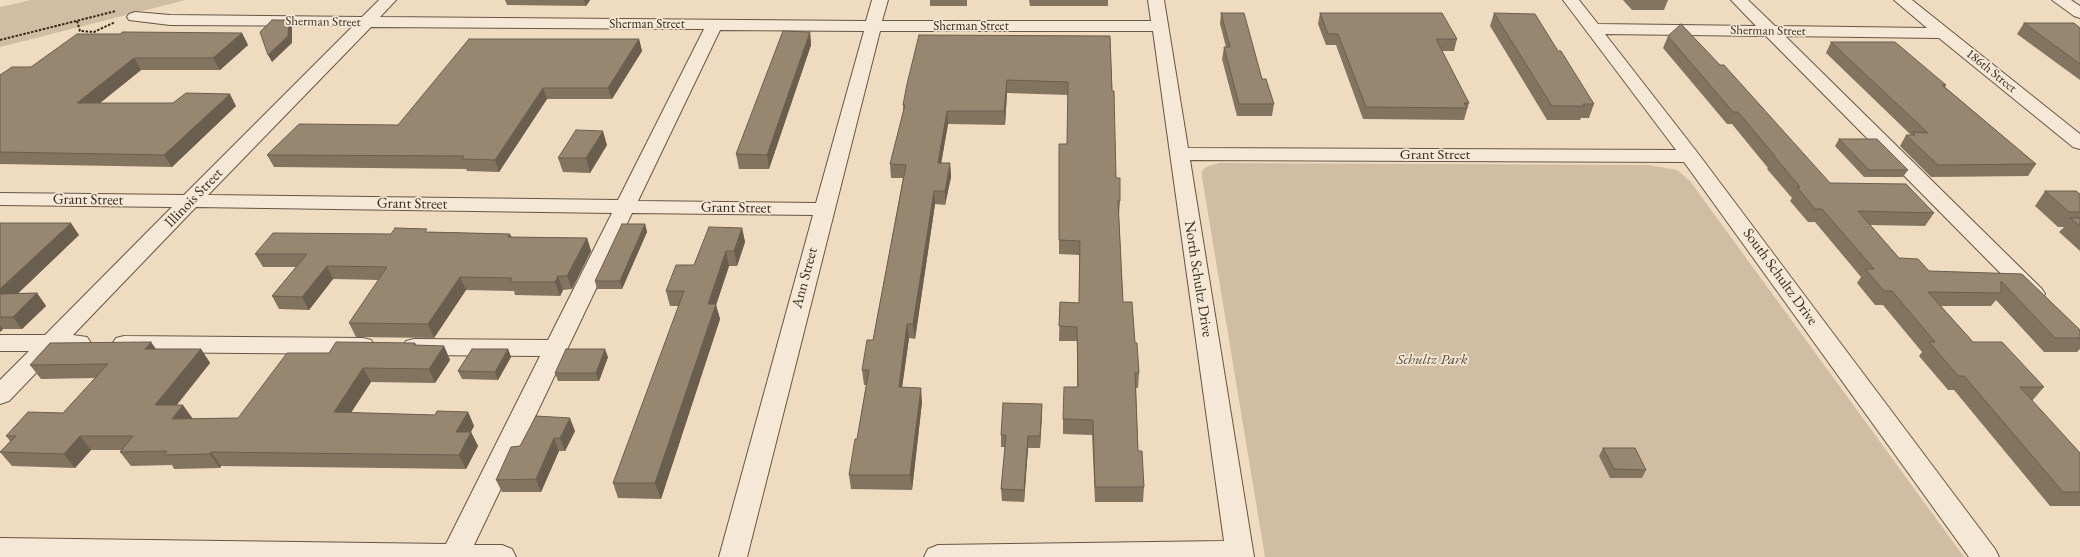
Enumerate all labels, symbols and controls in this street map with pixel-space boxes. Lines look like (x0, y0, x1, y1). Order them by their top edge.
street label: Sherman Street (285, 14, 361, 30)
street label: Sherman Street (609, 16, 685, 32)
street label: Sherman Street (933, 18, 1009, 34)
street label: Sherman Street (1730, 23, 1806, 39)
street label: 186th Street (1963, 46, 2019, 96)
street label: Grant Street (1400, 146, 1470, 164)
street label: Illinois Street (161, 164, 227, 232)
street label: Grant Street (53, 190, 123, 210)
street label: Grant Street (377, 194, 447, 214)
street label: Grant Street (701, 198, 771, 218)
street label: North Schultz Drive (1180, 220, 1216, 338)
street label: South Schultz Drive (1739, 225, 1821, 329)
street label: Ann Street (788, 246, 822, 310)
park label: Schultz Park (1396, 351, 1468, 369)

